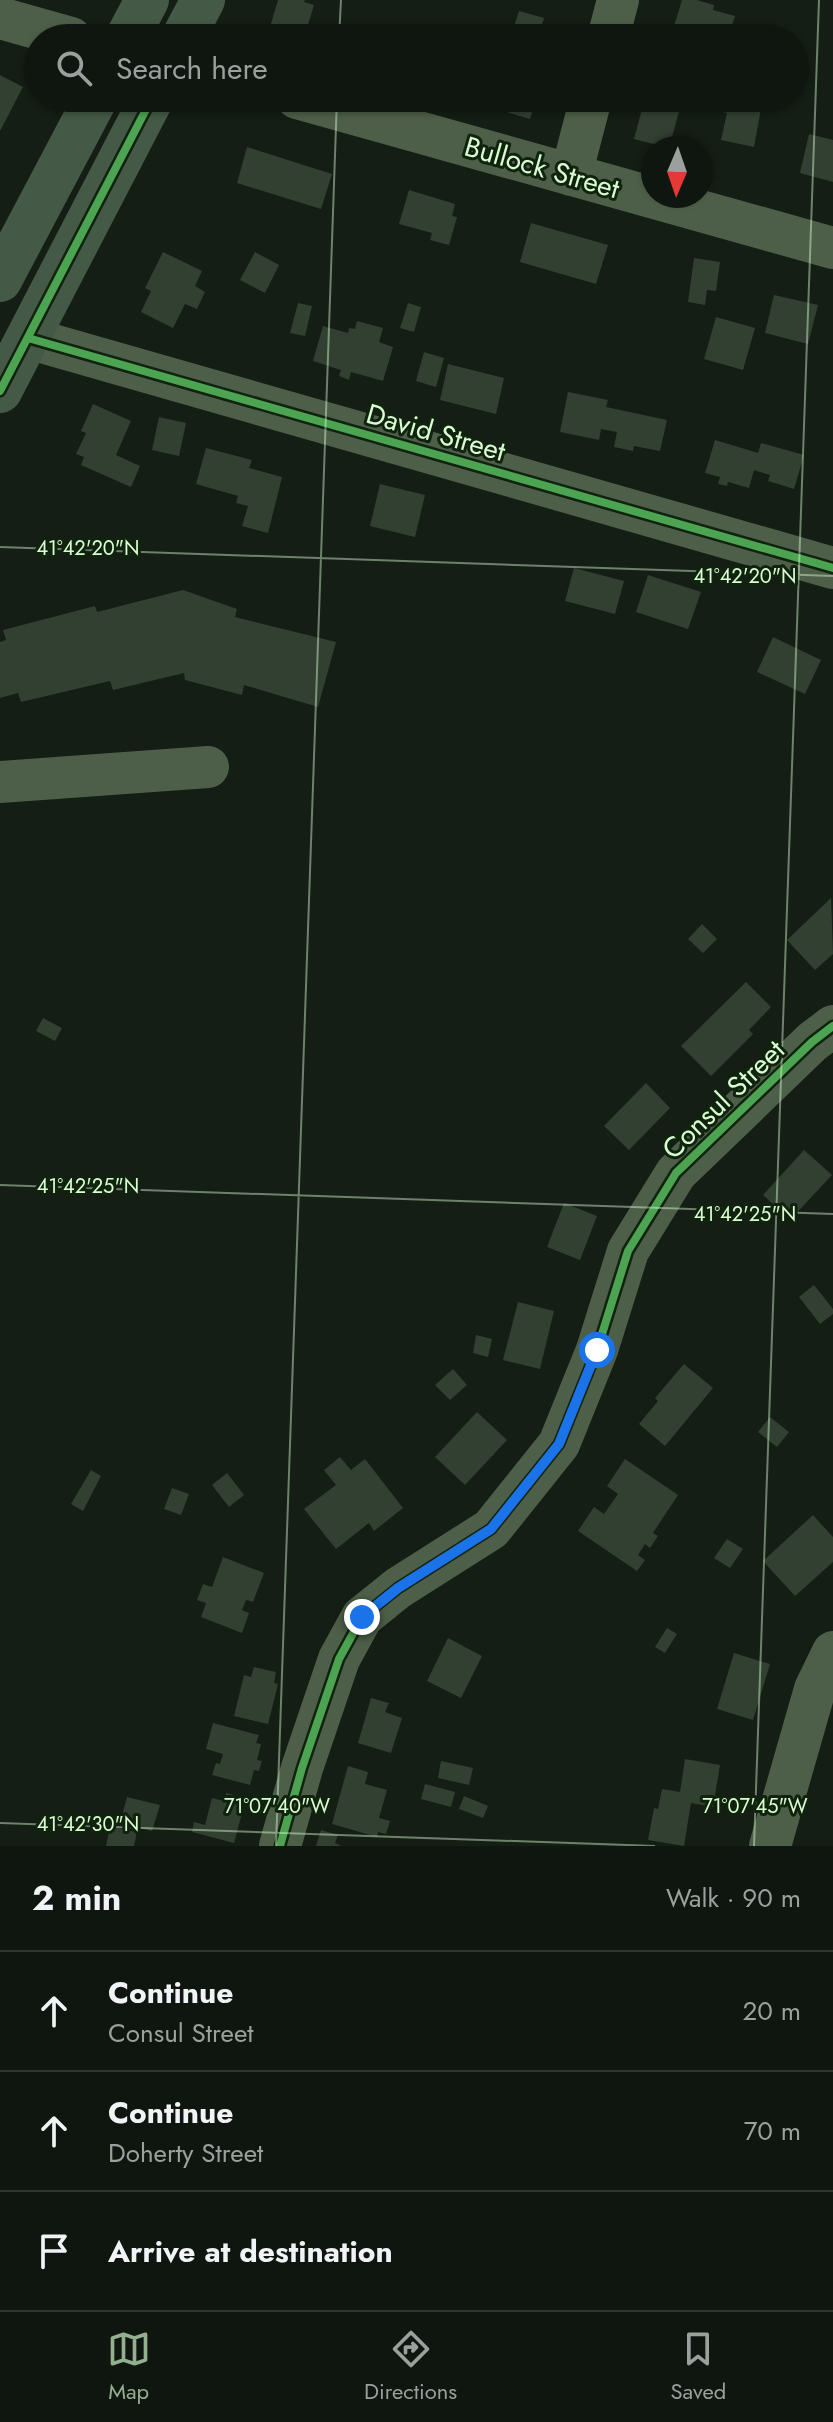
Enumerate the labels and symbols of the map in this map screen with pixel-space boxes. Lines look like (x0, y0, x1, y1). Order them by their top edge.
street label: Bullock Street (460, 126, 624, 209)
north arrow (641, 136, 713, 208)
street label: David Street (361, 393, 511, 472)
text: 41°42'20"N (36, 534, 140, 563)
text: 41°42'20"N (693, 562, 797, 591)
street label: Consul Street (653, 1030, 794, 1169)
text: 41°42'25"N (37, 1172, 139, 1201)
text: 41°42'25"N (694, 1200, 796, 1229)
route start (579, 1332, 615, 1368)
route end (344, 1599, 380, 1635)
text: 71°07'40"W (224, 1792, 330, 1821)
text: 71°07'45"W (702, 1792, 808, 1821)
text: 41°42'30"N (37, 1810, 139, 1839)

